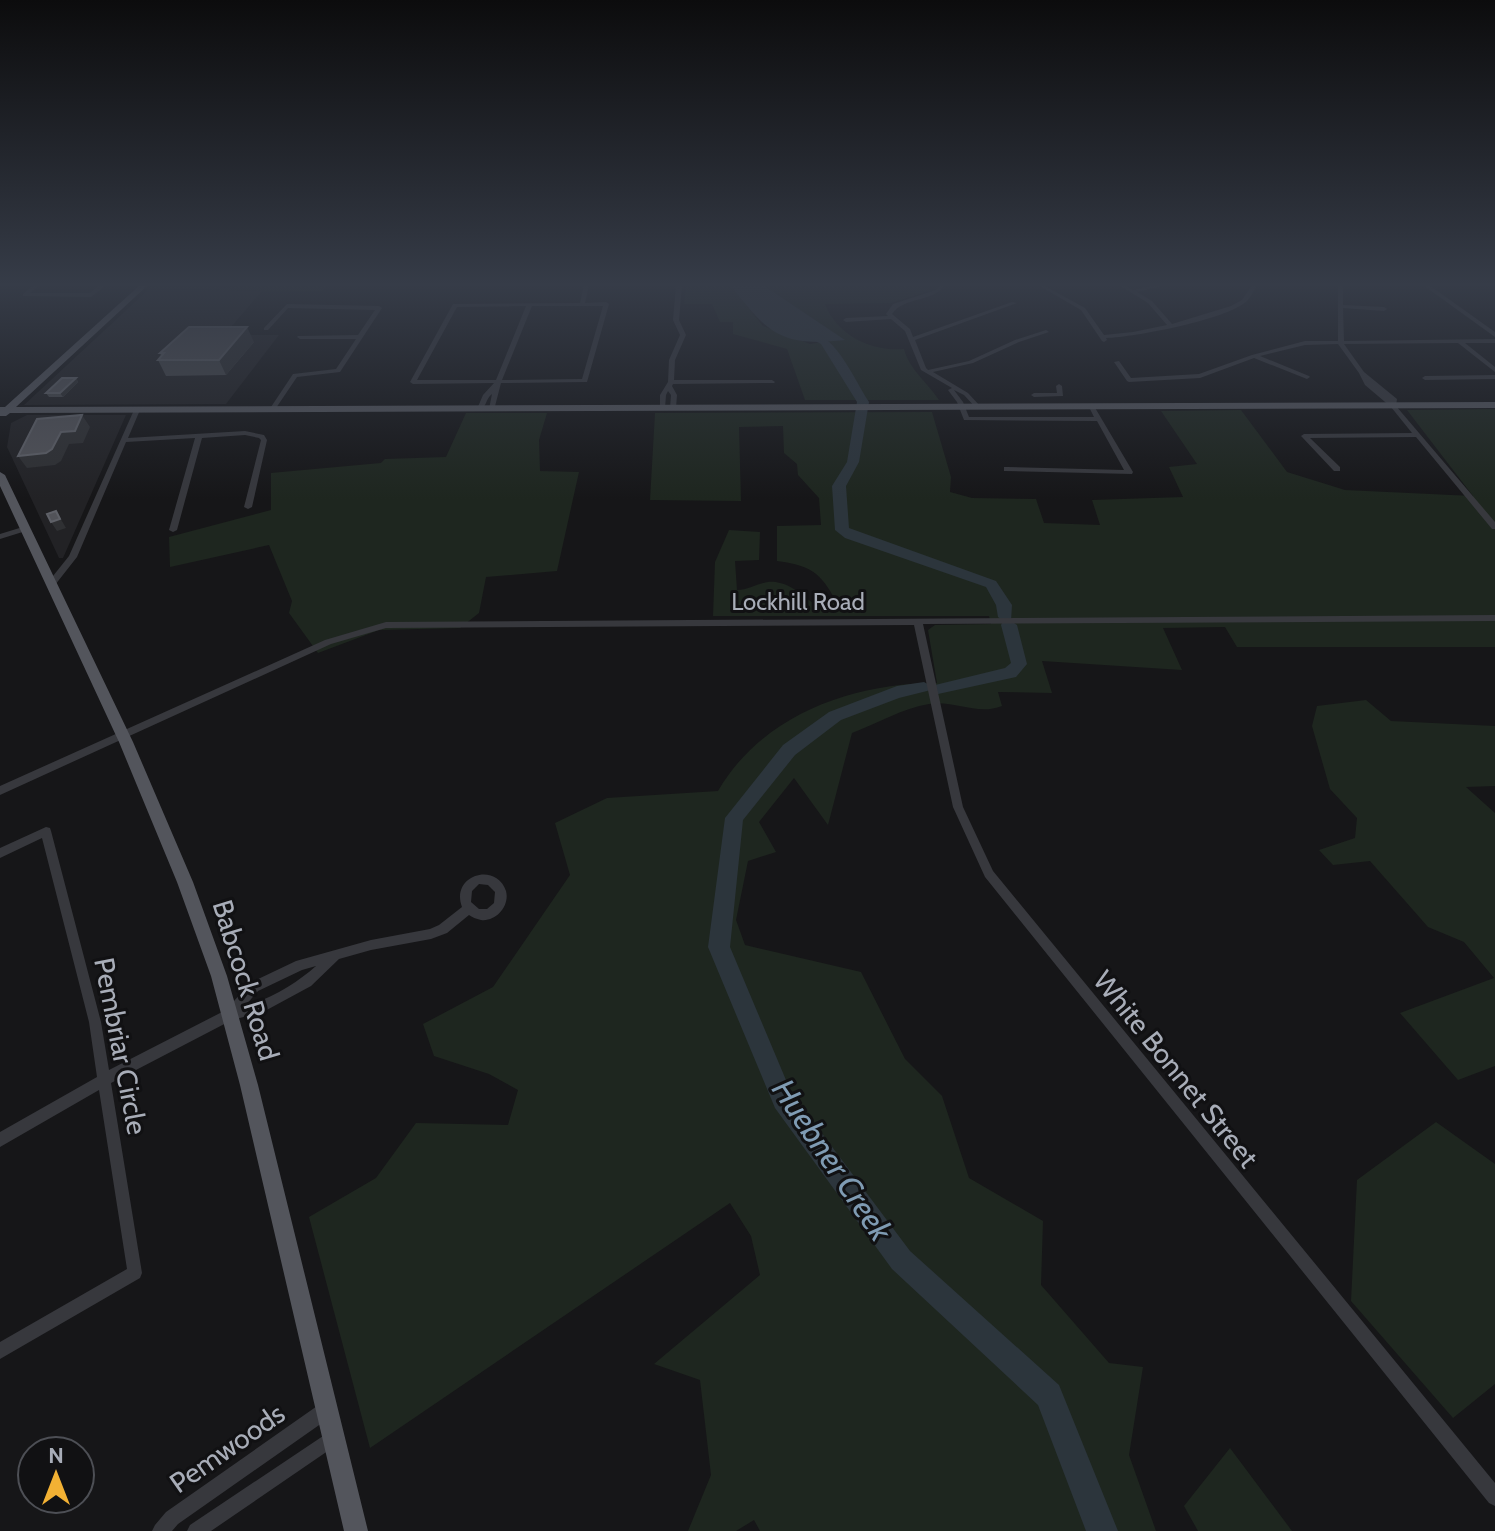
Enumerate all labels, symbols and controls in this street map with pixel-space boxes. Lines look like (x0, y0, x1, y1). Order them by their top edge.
street label: Lockhill Road (731, 587, 865, 616)
street label: Babcock Road (205, 896, 287, 1064)
street label: Pembriar Circle (87, 955, 155, 1137)
street label: White Bonnet Street (1086, 964, 1266, 1174)
water label: Huebner Creek (764, 1071, 902, 1249)
street label: Pemwoods (163, 1396, 291, 1500)
north arrow (16, 1435, 96, 1515)
text: N (48, 1442, 64, 1469)

